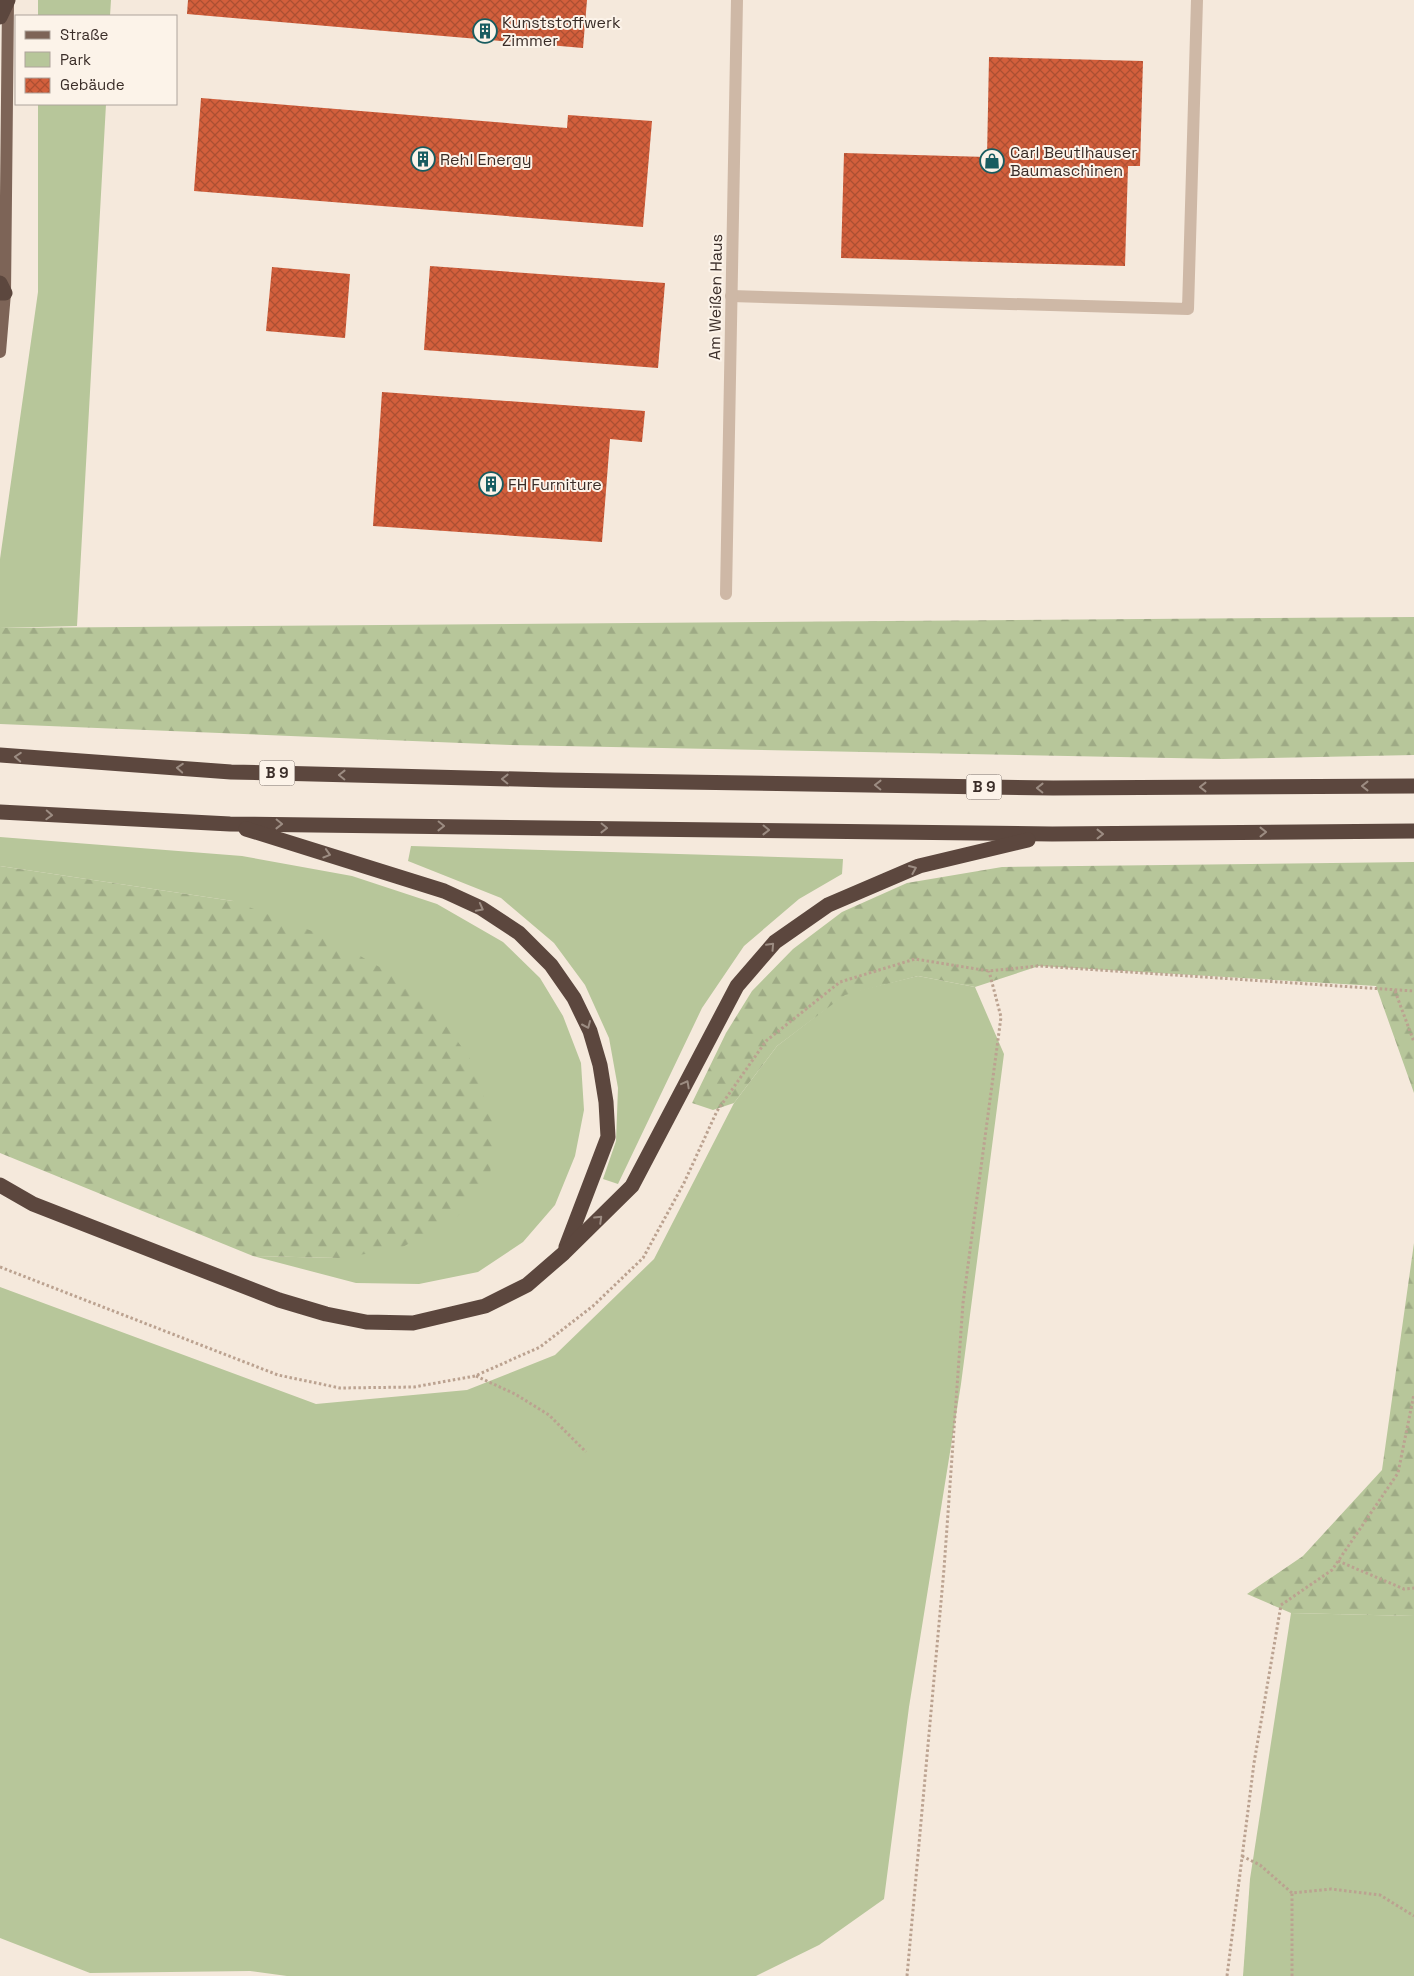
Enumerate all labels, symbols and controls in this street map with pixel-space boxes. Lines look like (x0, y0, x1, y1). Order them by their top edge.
place label: Kunststoffwerk Zimmer (502, 12, 621, 51)
legend (15, 15, 178, 105)
building icon: Kunststoffwerk Zimmer (472, 18, 498, 44)
text: Straße (60, 25, 109, 44)
text: Park (60, 50, 91, 69)
text: Gebäude (60, 75, 125, 94)
place label: Carl Beutlhauser Baumaschinen (1010, 142, 1137, 181)
building icon: Rehl Energy (410, 146, 436, 172)
shop icon: Carl Beutlhauser Baumaschinen (979, 148, 1005, 174)
place label: Rehl Energy (440, 149, 532, 170)
street label: Am Weißen Haus (704, 234, 727, 360)
building icon: FH Furniture (478, 471, 504, 497)
place label: FH Furniture (508, 474, 602, 495)
one-way arrow (14, 751, 22, 762)
road number: B 9 (260, 760, 294, 786)
one-way arrow (176, 763, 184, 774)
one-way arrow (338, 770, 346, 780)
one-way arrow (501, 773, 509, 784)
road number: B 9 (966, 774, 1002, 800)
one-way arrow (874, 780, 882, 791)
one-way arrow (1361, 781, 1369, 791)
one-way arrow (1199, 782, 1206, 792)
one-way arrow (1036, 783, 1044, 793)
one-way arrow (45, 809, 53, 820)
one-way arrow (275, 819, 283, 830)
one-way arrow (437, 821, 445, 832)
one-way arrow (600, 823, 608, 834)
one-way arrow (762, 825, 770, 836)
one-way arrow (1260, 827, 1267, 837)
one-way arrow (1097, 829, 1105, 839)
one-way arrow (322, 849, 330, 859)
one-way arrow (908, 864, 917, 875)
one-way arrow (474, 902, 483, 912)
one-way arrow (765, 943, 774, 952)
one-way arrow (581, 1020, 591, 1029)
one-way arrow (680, 1080, 690, 1089)
one-way arrow (593, 1216, 602, 1225)

